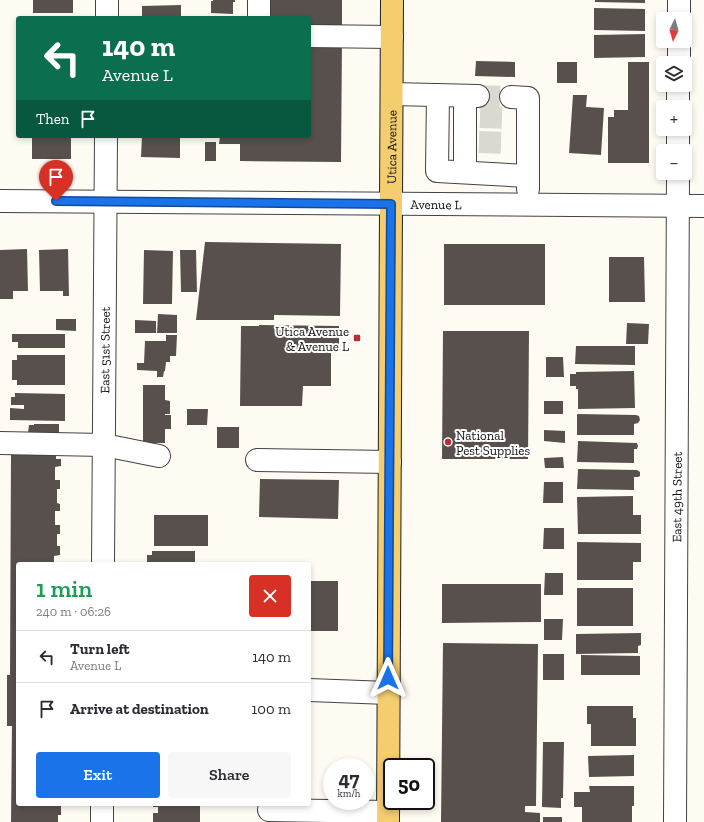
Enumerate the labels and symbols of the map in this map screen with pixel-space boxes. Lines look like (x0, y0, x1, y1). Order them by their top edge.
north arrow (656, 12, 692, 48)
street label: Utica Avenue (384, 110, 399, 184)
pin (39, 160, 73, 201)
street label: Avenue L (410, 196, 462, 212)
street label: East 51st Street (97, 306, 112, 394)
place label: Utica Avenue & Avenue L (275, 324, 349, 354)
marker: Utica Avenue & Avenue L (352, 333, 362, 343)
place label: National Pest Supplies (456, 428, 530, 458)
marker: National Pest Supplies (443, 437, 453, 447)
street label: East 49th Street (669, 452, 684, 542)
position arrow (367, 657, 409, 699)
speed limit sign: 50 (383, 758, 435, 810)

